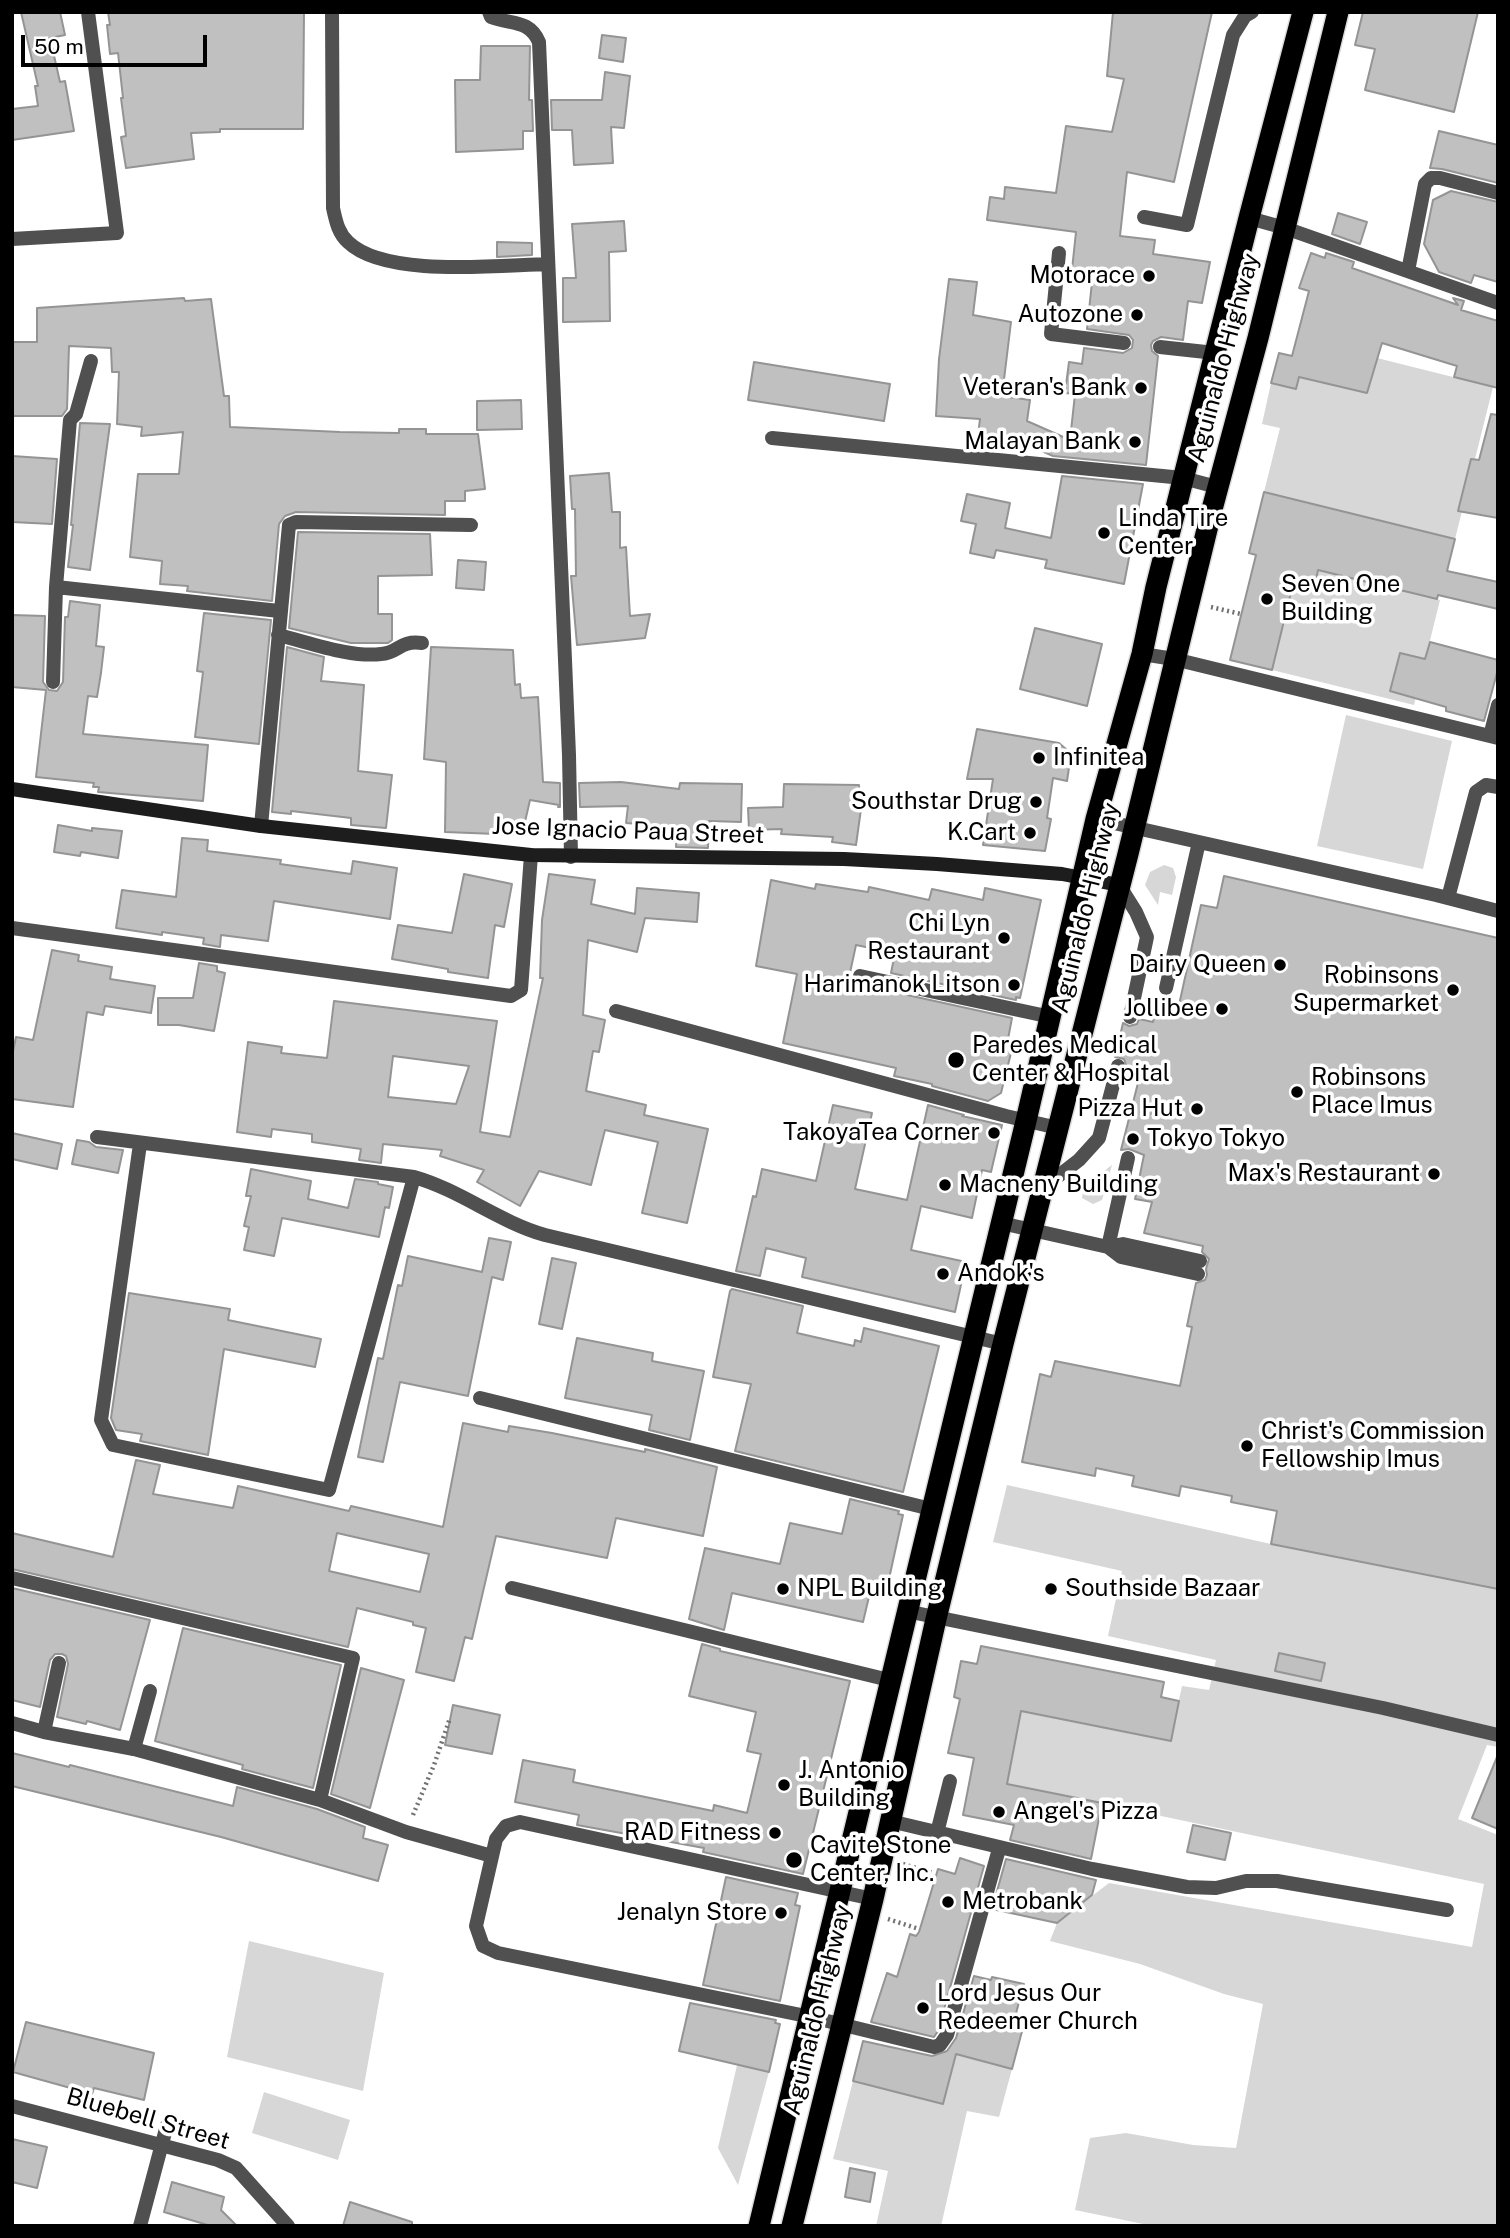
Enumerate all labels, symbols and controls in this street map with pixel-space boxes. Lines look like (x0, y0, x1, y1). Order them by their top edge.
scale bar (24, 21, 210, 65)
text: 50 m (34, 34, 84, 59)
street label: Aguinaldo Highway (1182, 250, 1266, 466)
place label: Motorace (1030, 262, 1135, 290)
marker: Motorace (1141, 268, 1157, 284)
place label: Autozone (1017, 301, 1123, 329)
marker: Autozone (1129, 307, 1145, 323)
place label: Veteran's Bank (963, 374, 1127, 402)
marker: Veteran's Bank (1133, 380, 1149, 396)
place label: Malayan Bank (964, 428, 1121, 456)
marker: Malayan Bank (1127, 434, 1143, 450)
place label: Linda Tire Center (1118, 505, 1228, 561)
marker: Linda Tire Center (1096, 525, 1112, 541)
place label: Seven One Building (1281, 571, 1400, 627)
marker: Seven One Building (1259, 591, 1275, 607)
place label: Infinitea (1053, 744, 1144, 772)
marker: Infinitea (1031, 750, 1047, 766)
place label: Southstar Drug (851, 788, 1022, 816)
marker: Southstar Drug (1028, 794, 1044, 810)
street label: Aguinaldo Highway (1046, 800, 1126, 1016)
street label: Jose Ignacio Paua Street (491, 812, 765, 850)
place label: K.Cart (947, 819, 1016, 847)
marker: K.Cart (1022, 825, 1038, 841)
place label: Chi Lyn Restaurant (867, 910, 990, 966)
marker: Chi Lyn Restaurant (996, 930, 1012, 946)
place label: Dairy Queen (1129, 951, 1266, 979)
marker: Dairy Queen (1272, 957, 1288, 973)
place label: Robinsons Supermarket (1293, 962, 1439, 1018)
place label: Harimanok Litson (804, 971, 1000, 999)
marker: Harimanok Litson (1006, 977, 1022, 993)
marker: Robinsons Supermarket (1445, 982, 1461, 998)
place label: Jollibee (1123, 995, 1208, 1023)
marker: Jollibee (1214, 1001, 1230, 1017)
place label: Paredes Medical Center & Hospital (972, 1032, 1170, 1088)
marker: Paredes Medical Center & Hospital (946, 1050, 966, 1070)
place label: Robinsons Place Imus (1311, 1064, 1433, 1120)
marker: Robinsons Place Imus (1289, 1084, 1305, 1100)
place label: Pizza Hut (1078, 1095, 1183, 1123)
marker: Pizza Hut (1189, 1101, 1205, 1117)
place label: TakoyaTea Corner (783, 1119, 980, 1147)
marker: TakoyaTea Corner (986, 1125, 1002, 1141)
place label: Tokyo Tokyo (1147, 1125, 1285, 1153)
marker: Tokyo Tokyo (1125, 1131, 1141, 1147)
place label: Max's Restaurant (1227, 1160, 1420, 1188)
marker: Max's Restaurant (1426, 1166, 1442, 1182)
place label: Macneny Building (959, 1171, 1158, 1199)
marker: Macneny Building (937, 1177, 953, 1193)
place label: Andok's (957, 1260, 1045, 1288)
marker: Andok's (935, 1266, 951, 1282)
place label: Christ's Commission Fellowship Imus (1261, 1418, 1485, 1474)
marker: Christ's Commission Fellowship Imus (1239, 1438, 1255, 1454)
place label: NPL Building (797, 1575, 942, 1603)
place label: Southside Bazaar (1065, 1575, 1260, 1603)
marker: NPL Building (775, 1581, 791, 1597)
marker: Southside Bazaar (1043, 1581, 1059, 1597)
place label: J. Antonio Building (798, 1757, 905, 1813)
marker: J. Antonio Building (776, 1777, 792, 1793)
place label: Angel's Pizza (1013, 1798, 1158, 1826)
marker: Angel's Pizza (991, 1804, 1007, 1820)
place label: RAD Fitness (624, 1819, 761, 1847)
marker: RAD Fitness (767, 1825, 783, 1841)
place label: Cavite Stone Center, Inc. (810, 1832, 951, 1888)
marker: Cavite Stone Center, Inc. (784, 1850, 804, 1870)
place label: Metrobank (962, 1888, 1083, 1916)
marker: Metrobank (940, 1894, 956, 1910)
place label: Jenalyn Store (617, 1899, 767, 1927)
street label: Aguinaldo Highway (778, 1902, 858, 2118)
marker: Jenalyn Store (773, 1905, 789, 1921)
place label: Lord Jesus Our Redeemer Church (937, 1980, 1138, 2036)
marker: Lord Jesus Our Redeemer Church (915, 2000, 931, 2016)
street label: Bluebell Street (63, 2082, 233, 2156)

